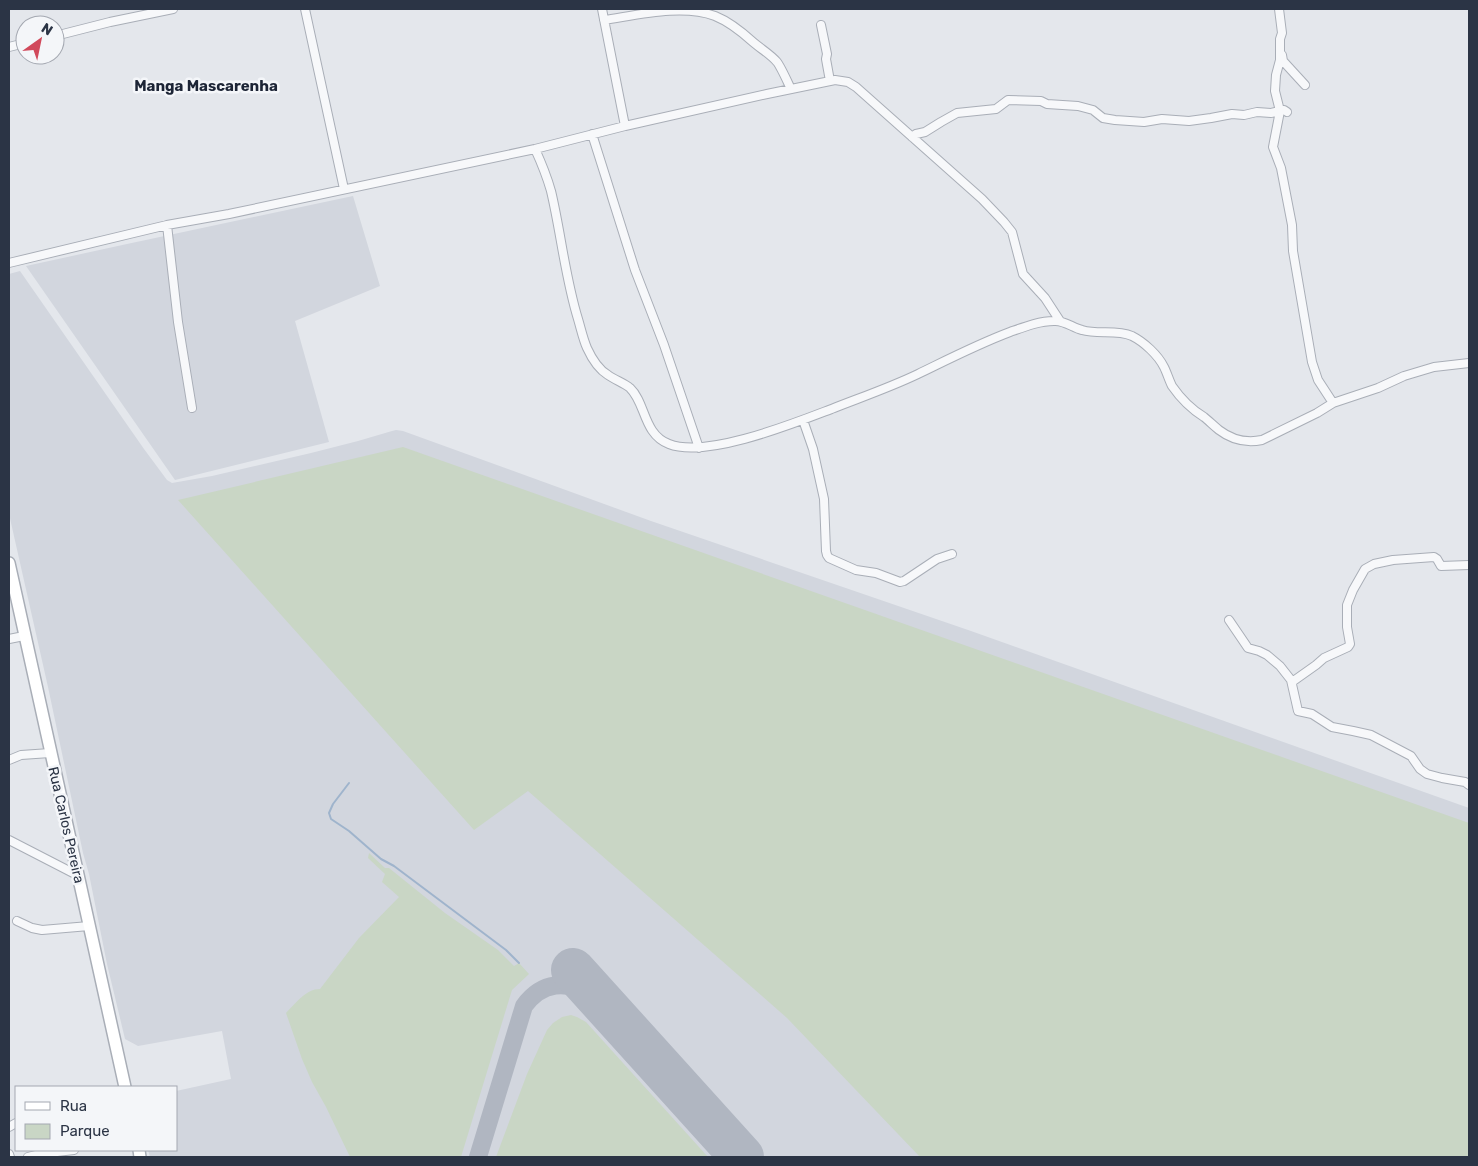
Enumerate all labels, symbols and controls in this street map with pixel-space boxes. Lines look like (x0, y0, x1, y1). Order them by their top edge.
north arrow (15, 15, 65, 65)
text: N (38, 20, 56, 39)
district label: Manga Mascarenha (134, 77, 278, 95)
street label: Rua Carlos Pereira (44, 765, 88, 885)
legend (15, 1086, 178, 1151)
text: Rua (60, 1097, 87, 1115)
text: Parque (60, 1122, 110, 1140)

